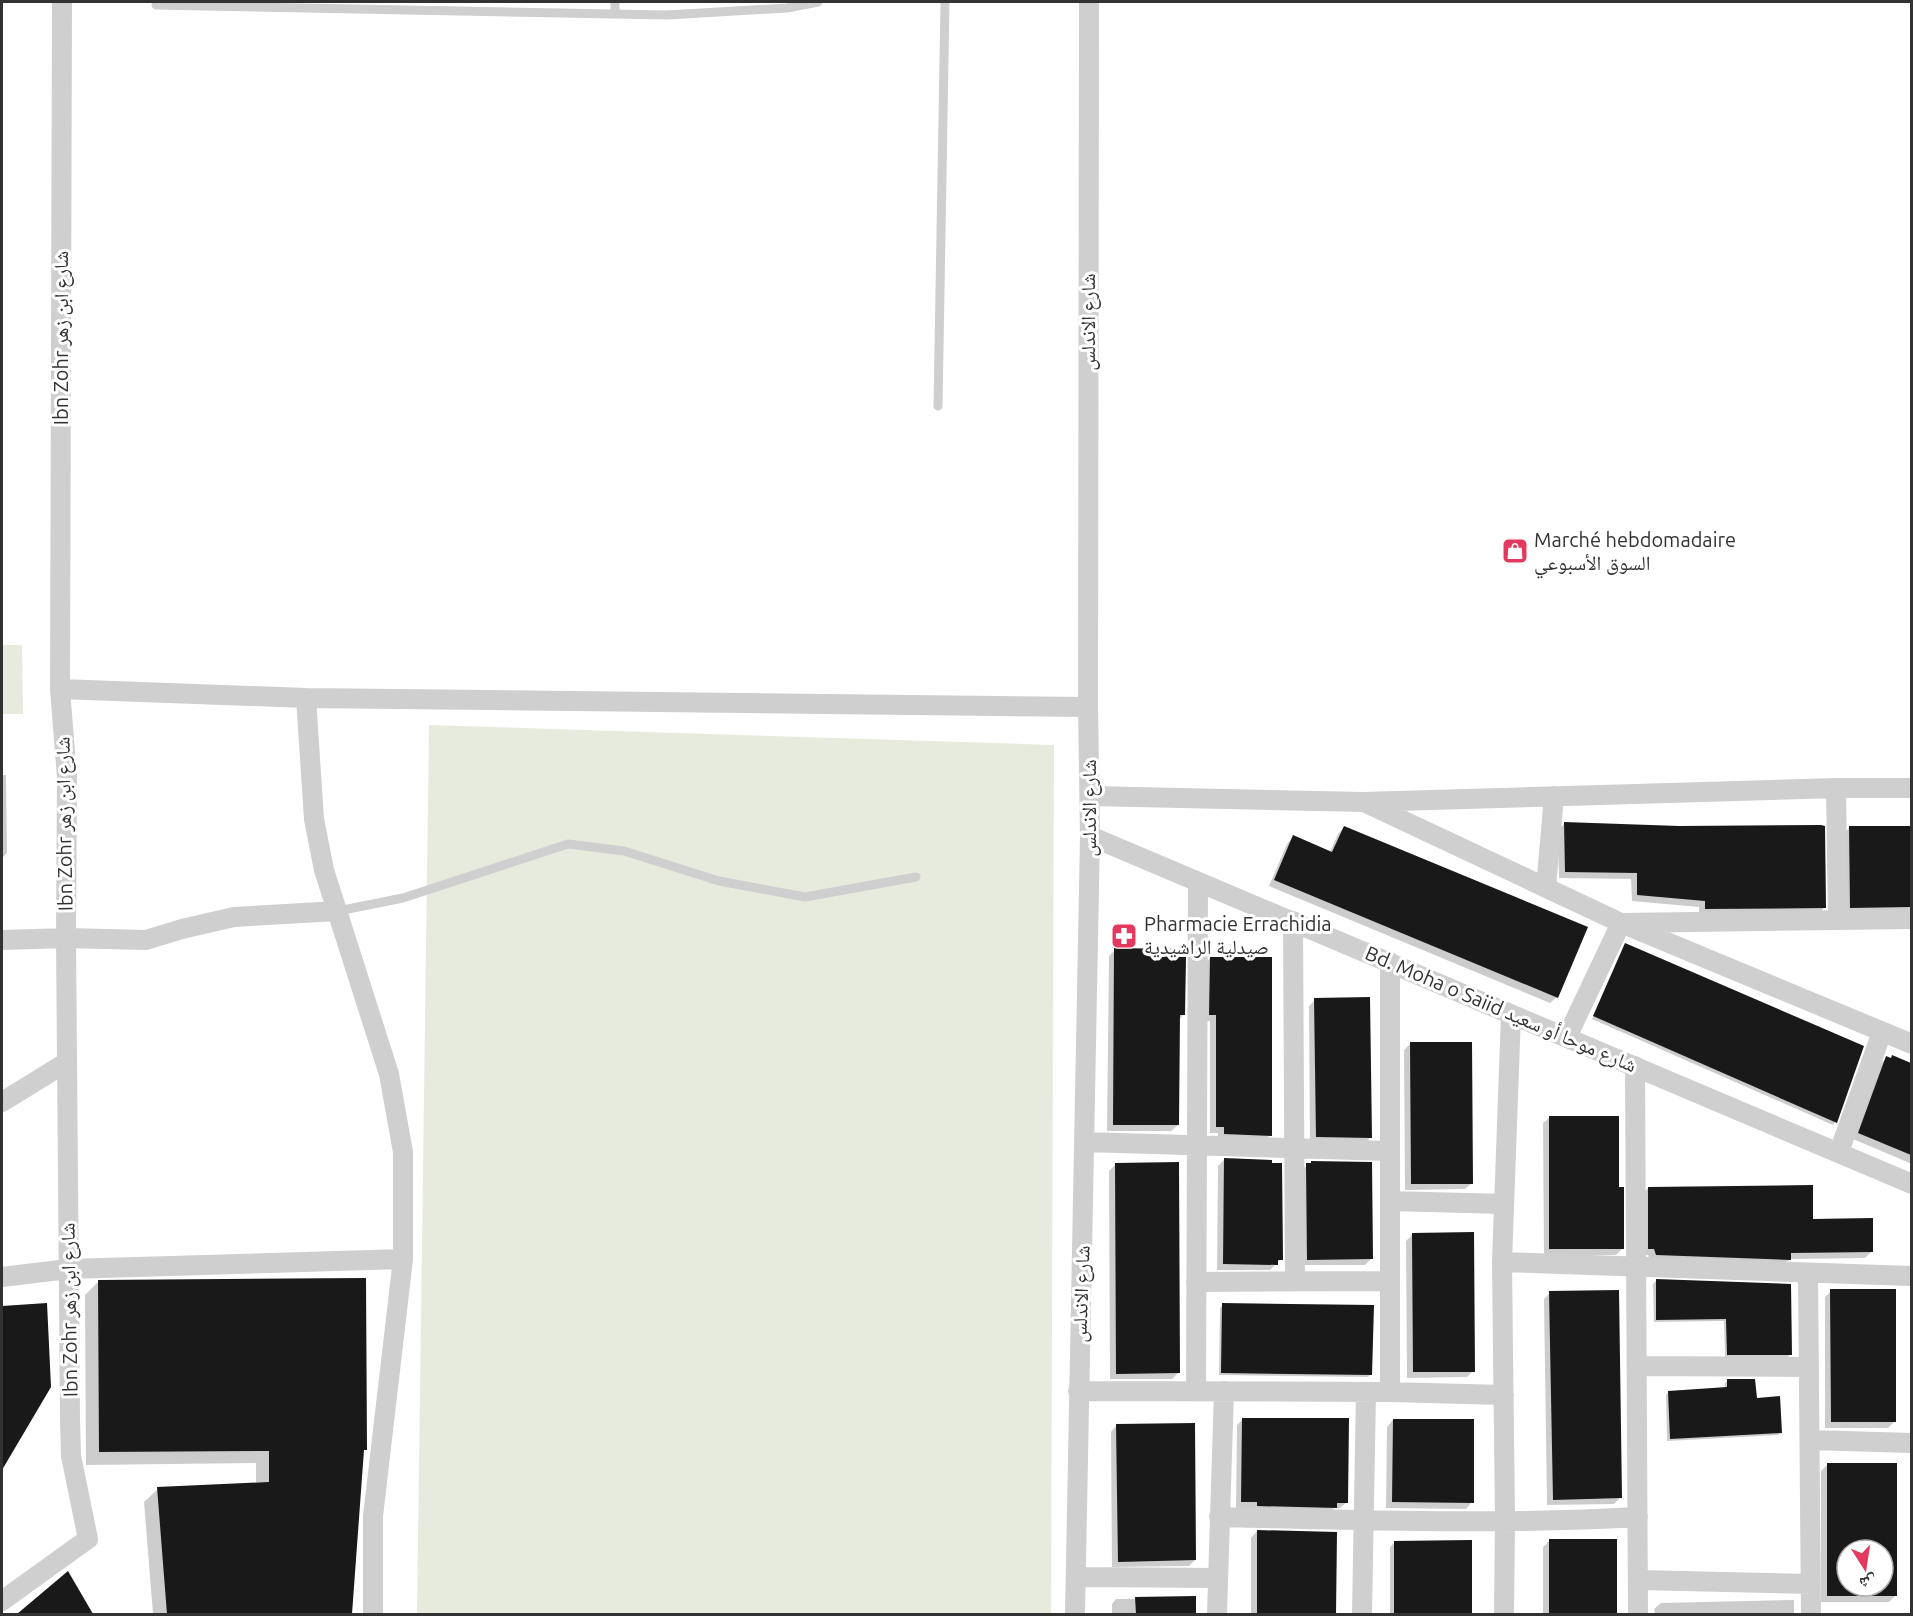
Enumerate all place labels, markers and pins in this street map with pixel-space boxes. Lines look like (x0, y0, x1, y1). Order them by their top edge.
place label: Marché hebdomadaire السوق الأسبوعي (1534, 528, 1736, 579)
shop icon: Marché hebdomadaire السوق الأسبوعي (1500, 536, 1530, 566)
place label: Pharmacie Errachidia صيدلية الراشيدية (1144, 912, 1332, 958)
pharmacy icon: Pharmacie Errachidia صيدلية الراشيدية (1109, 921, 1139, 951)

